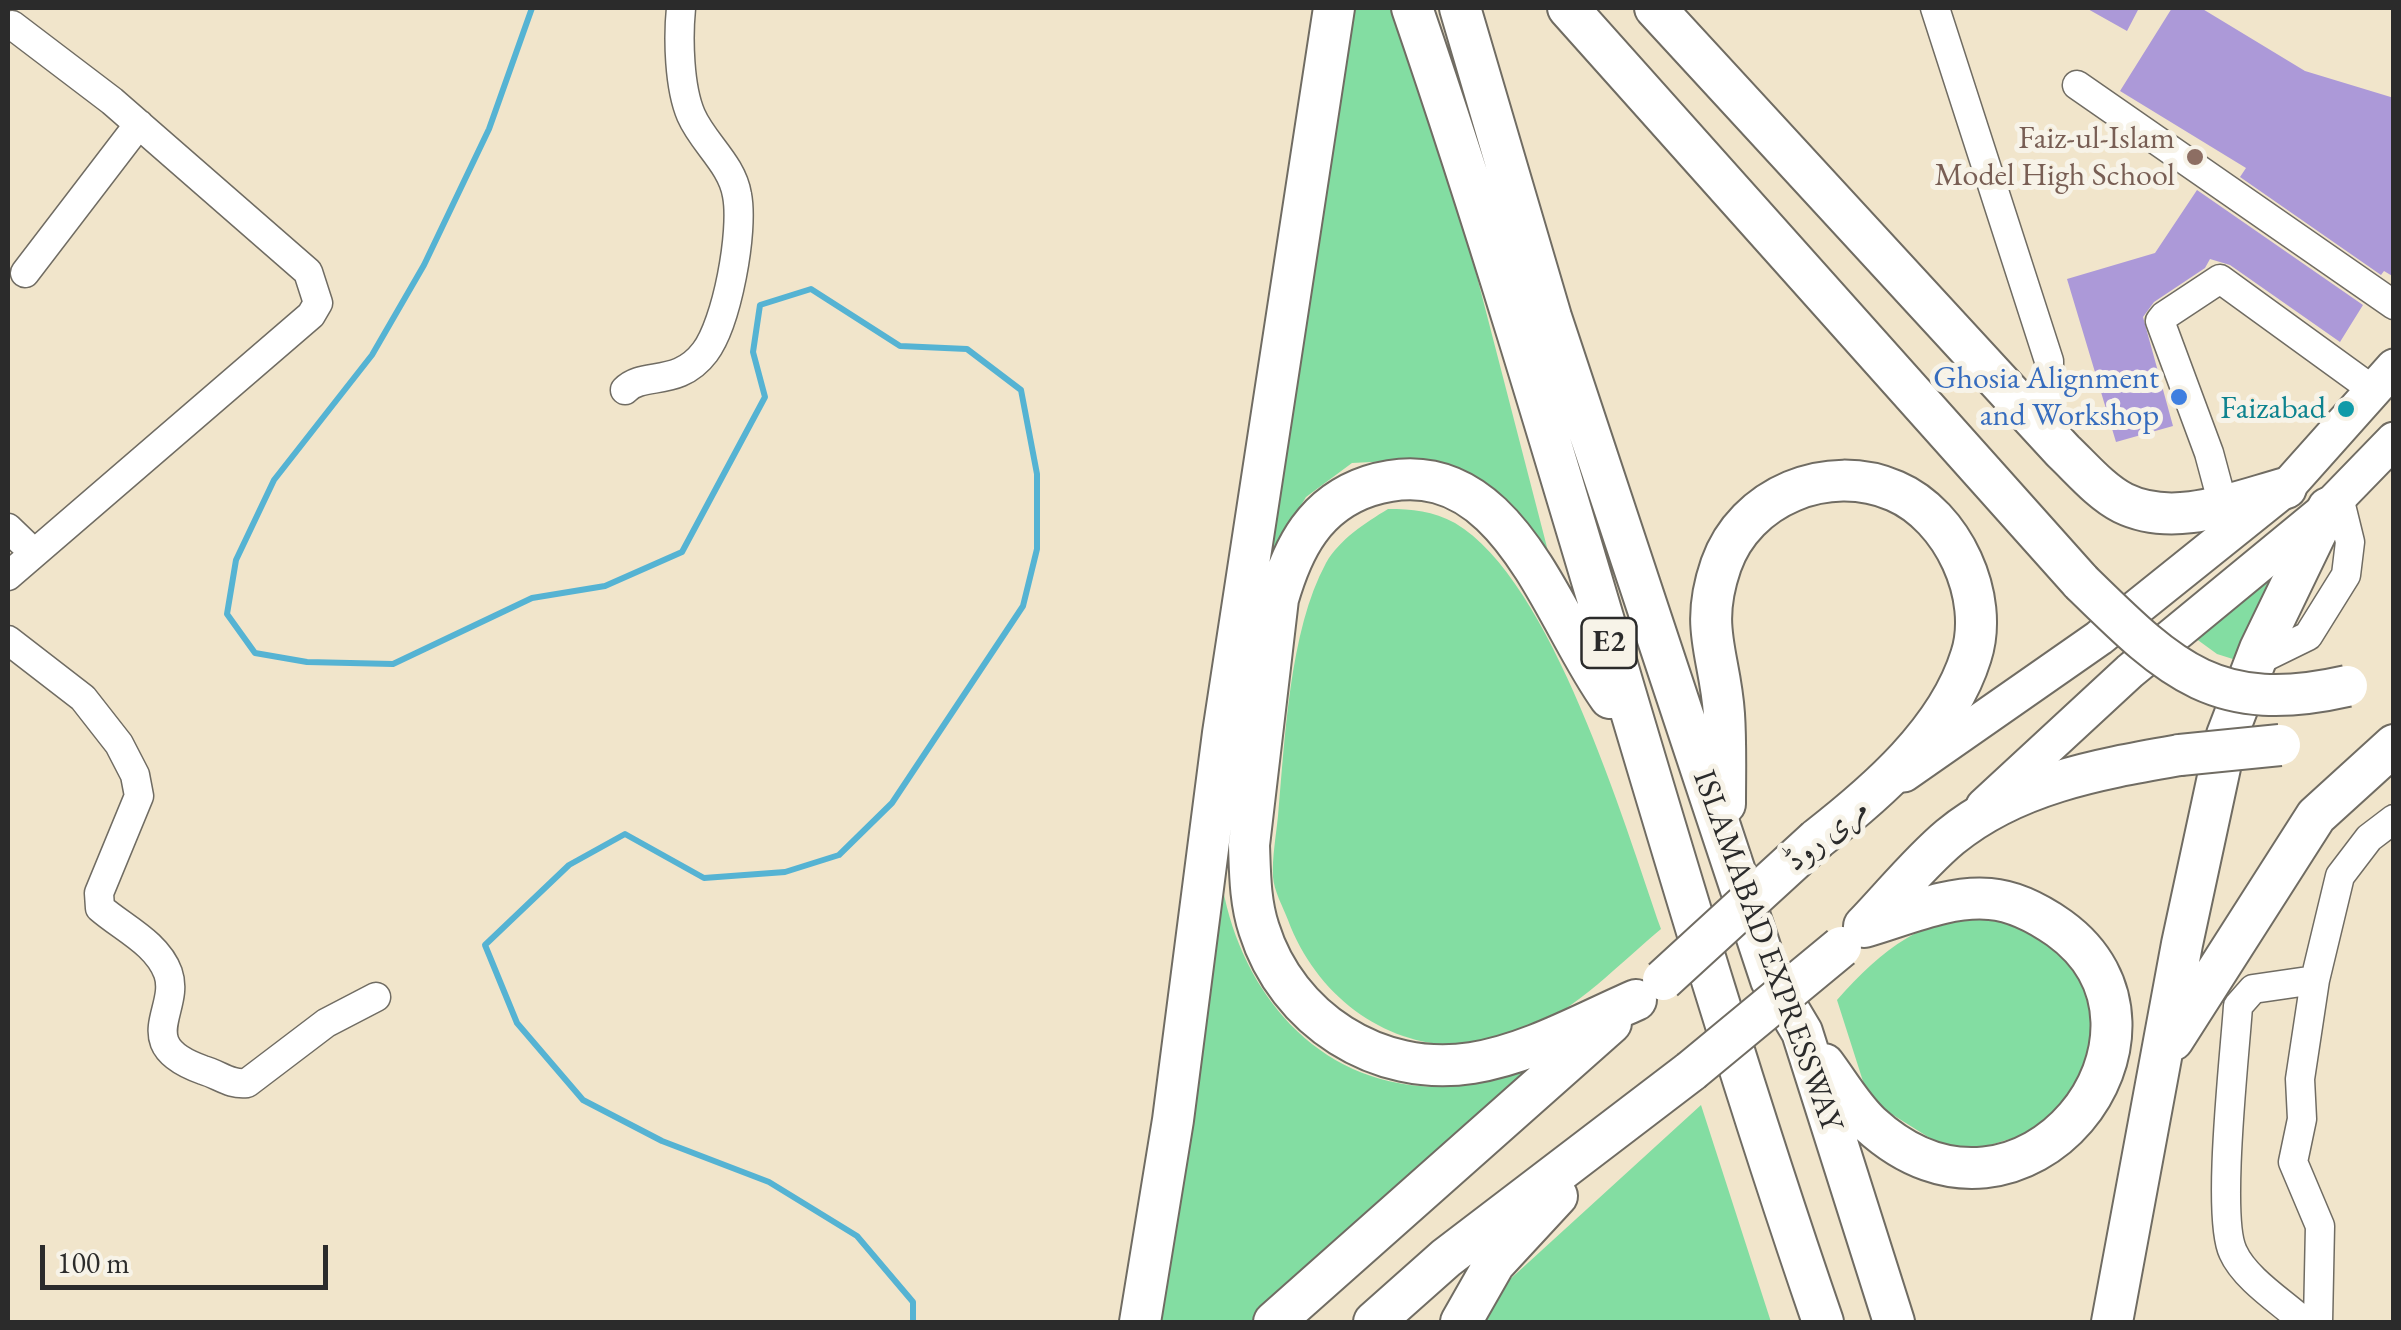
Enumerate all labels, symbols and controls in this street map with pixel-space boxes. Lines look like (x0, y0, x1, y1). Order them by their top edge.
place label: Faiz-ul-Islam Model High School (1934, 120, 2175, 195)
marker: Faiz-ul-Islam Model High School (2184, 146, 2206, 168)
place label: Ghosia Alignment and Workshop (1933, 360, 2159, 435)
marker: Ghosia Alignment and Workshop (2168, 386, 2190, 408)
place label: Faizabad (2220, 390, 2326, 428)
marker: Faizabad (2335, 398, 2357, 420)
road number: E2 (1582, 618, 1636, 668)
street label: ISLAMABAD EXPRESSWAY (1684, 765, 1850, 1137)
street label: مری روڈ (1777, 790, 1877, 880)
scale bar (45, 1225, 332, 1287)
text: 100 m (57, 1243, 130, 1282)

